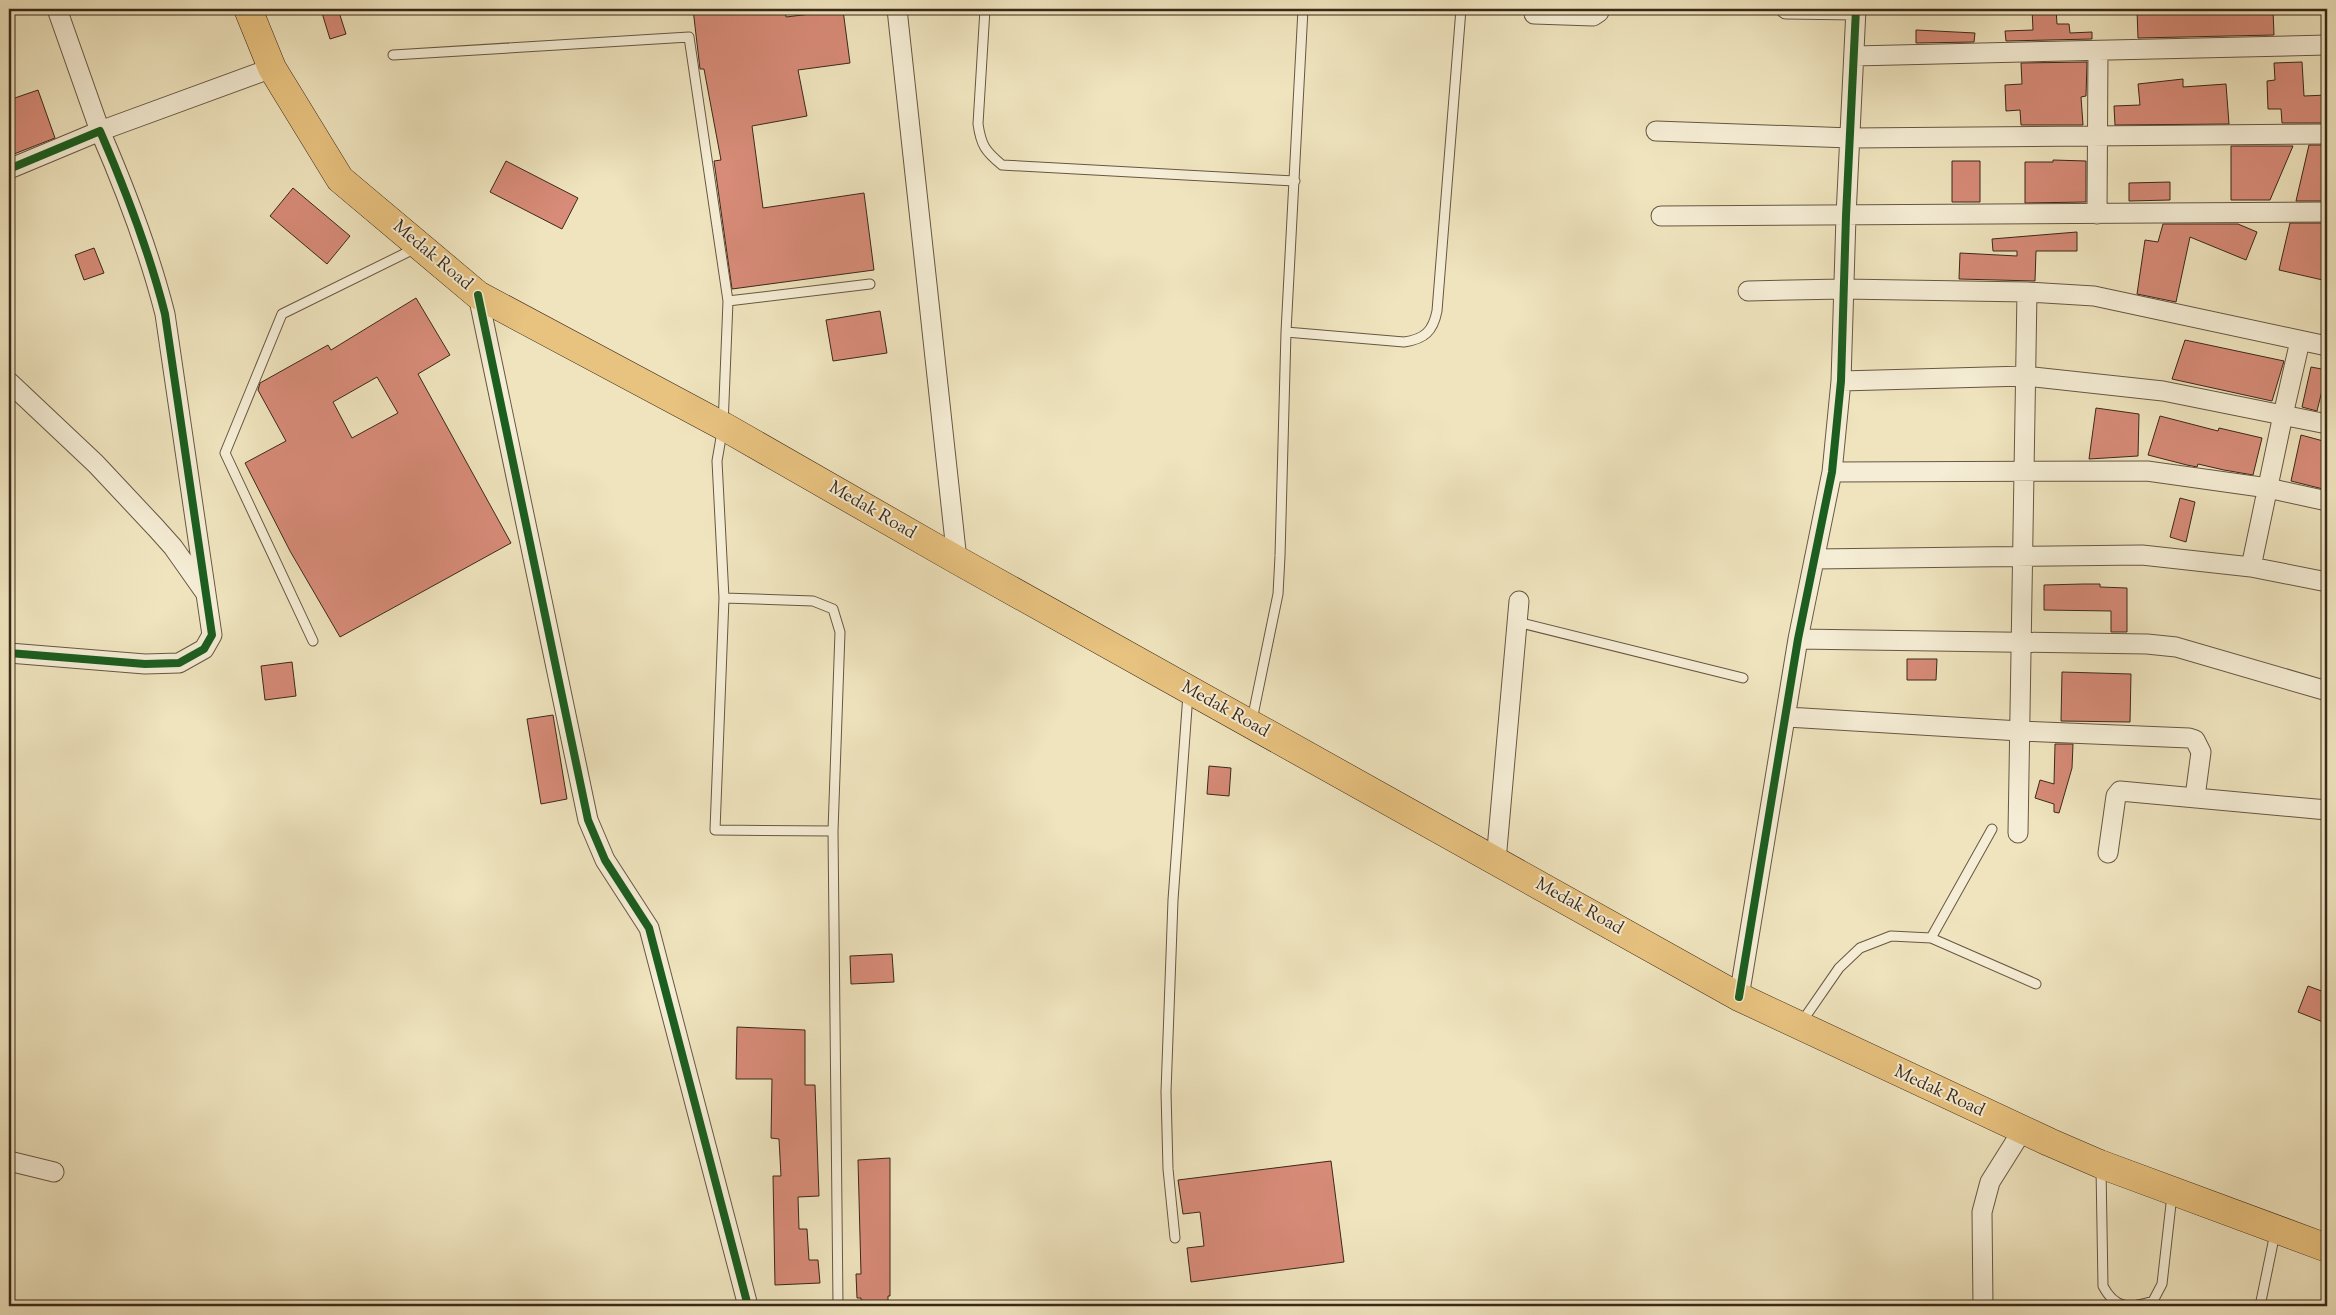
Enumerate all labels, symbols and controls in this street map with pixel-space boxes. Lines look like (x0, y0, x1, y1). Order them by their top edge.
street label: Medak Road (386, 215, 478, 297)
street label: Medak Road (823, 475, 921, 547)
street label: Medak Road (1176, 675, 1274, 745)
street label: Medak Road (1530, 872, 1628, 942)
street label: Medak Road (1889, 1060, 1989, 1124)

